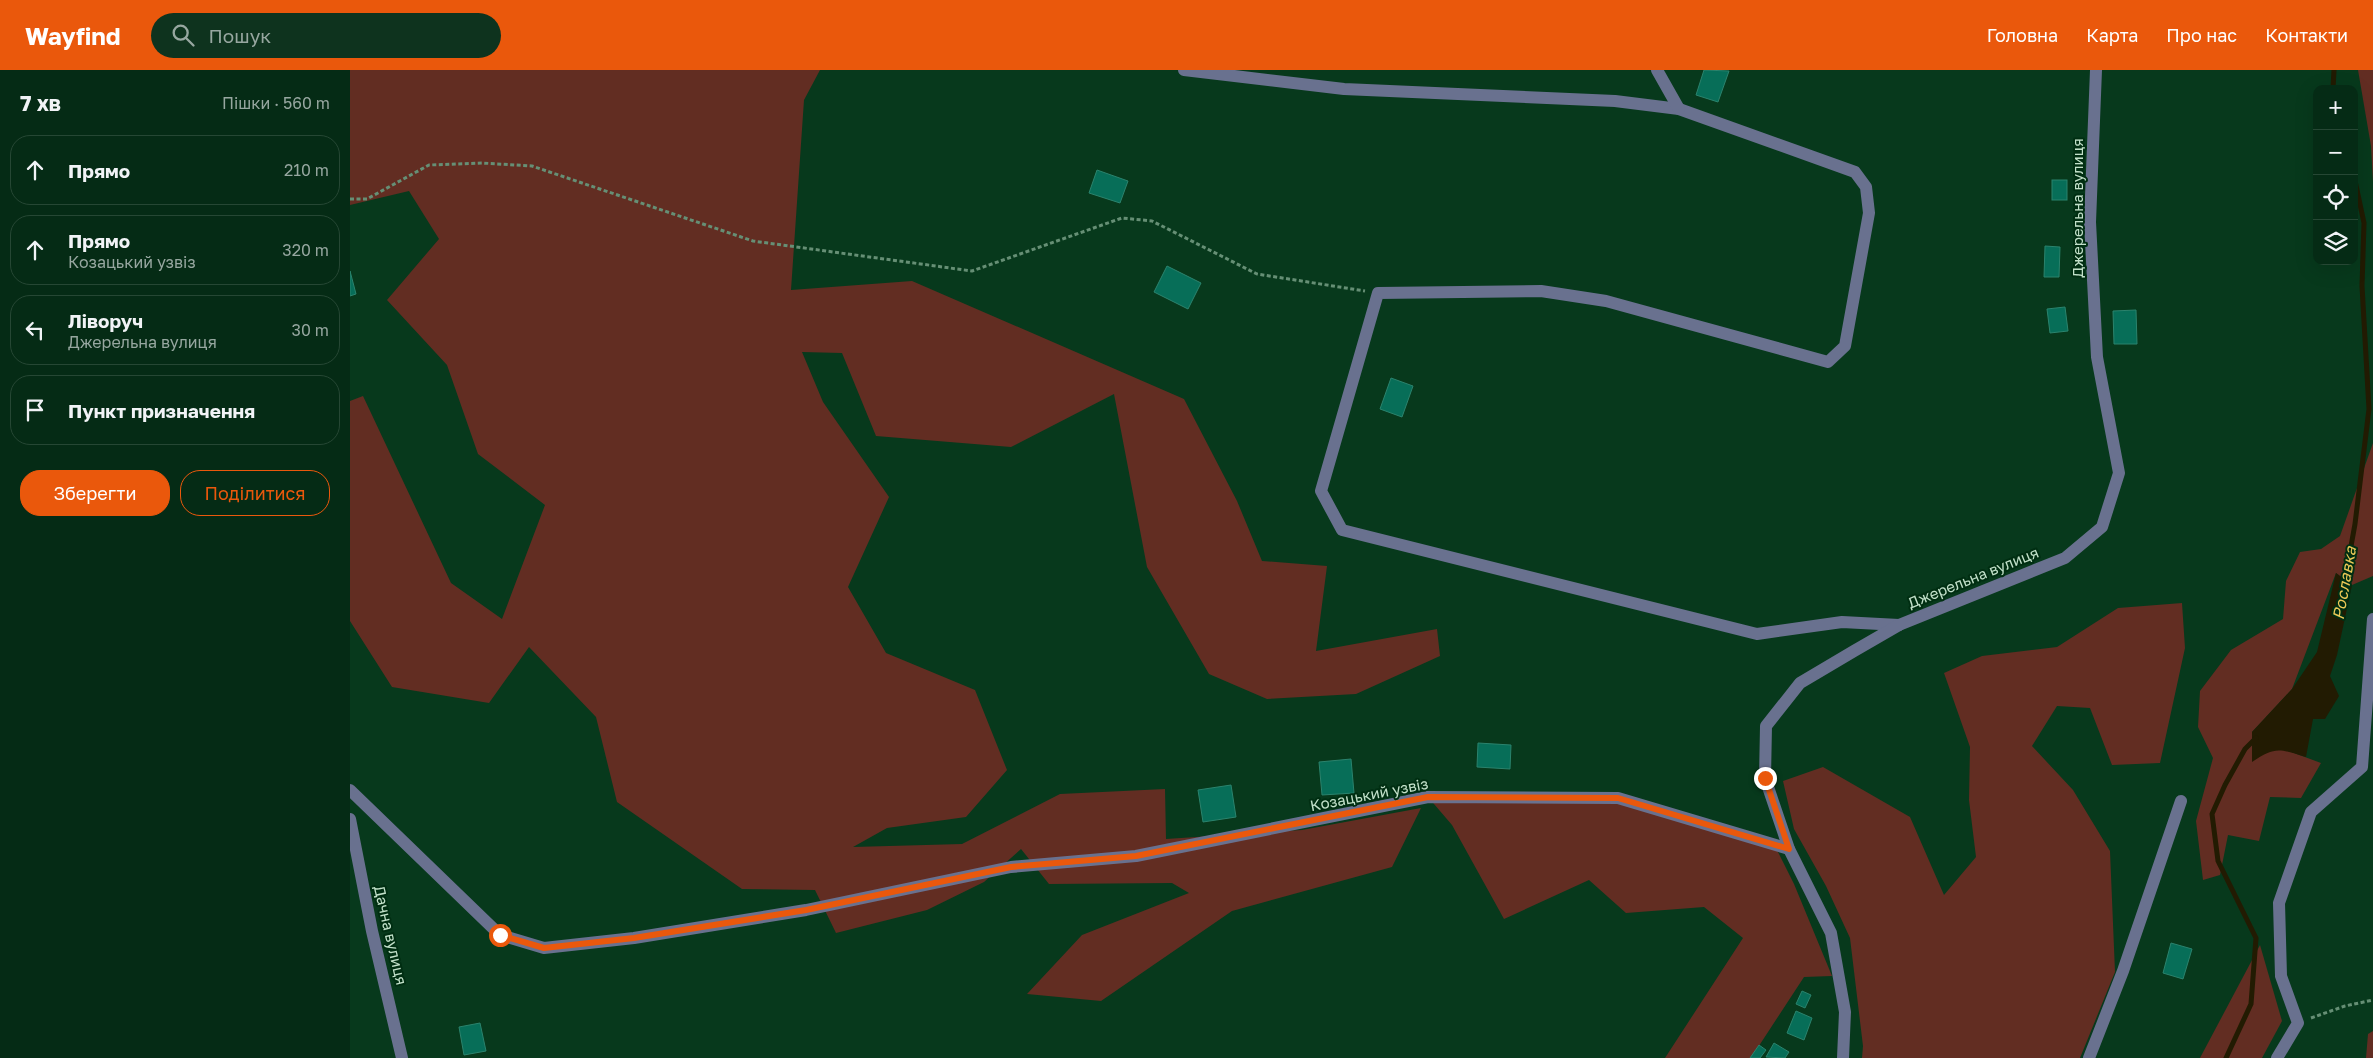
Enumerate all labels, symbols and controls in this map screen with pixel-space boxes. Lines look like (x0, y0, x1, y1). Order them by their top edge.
search box (151, 13, 501, 58)
text: Wayfind (25, 21, 121, 50)
icon: search (169, 21, 197, 49)
text: Пошук (209, 24, 271, 47)
text: Головна (1987, 24, 2058, 46)
text: Карта (2086, 24, 2138, 46)
text: Про нас (2166, 24, 2237, 46)
text: Контакти (2265, 24, 2348, 46)
map controls (2313, 85, 2358, 265)
button: + (2313, 85, 2358, 130)
text: 7 хв (20, 90, 61, 116)
text: Пішки · 560 m (222, 93, 330, 113)
button: − (2313, 130, 2358, 175)
street label: Джерельна вулиця (2068, 138, 2086, 278)
icon: ahead (21, 156, 49, 184)
text: Прямо (68, 159, 130, 182)
text: 210 m (284, 160, 329, 180)
button: locate (2313, 175, 2358, 220)
button: layers (2313, 220, 2358, 265)
text: Прямо (68, 229, 130, 252)
icon: ahead (21, 236, 49, 264)
text: 320 m (282, 240, 329, 260)
text: Козацький узвіз (68, 252, 196, 272)
text: Ліворуч (68, 309, 143, 332)
icon: left (21, 316, 49, 344)
text: 30 m (292, 320, 329, 340)
text: Джерельна вулиця (68, 332, 217, 352)
icon: arrive (21, 396, 49, 424)
text: Пункт призначення (68, 399, 255, 422)
button: Зберегти (20, 470, 170, 516)
button: Поділитися (180, 470, 330, 516)
street label: Джерельна вулиця (1905, 543, 2041, 611)
water label: Рославка (2328, 544, 2360, 621)
route end (1754, 767, 1777, 790)
street label: Козацький узвіз (1309, 774, 1430, 814)
street label: Дачна вулиця (371, 884, 411, 986)
route start (489, 924, 512, 947)

